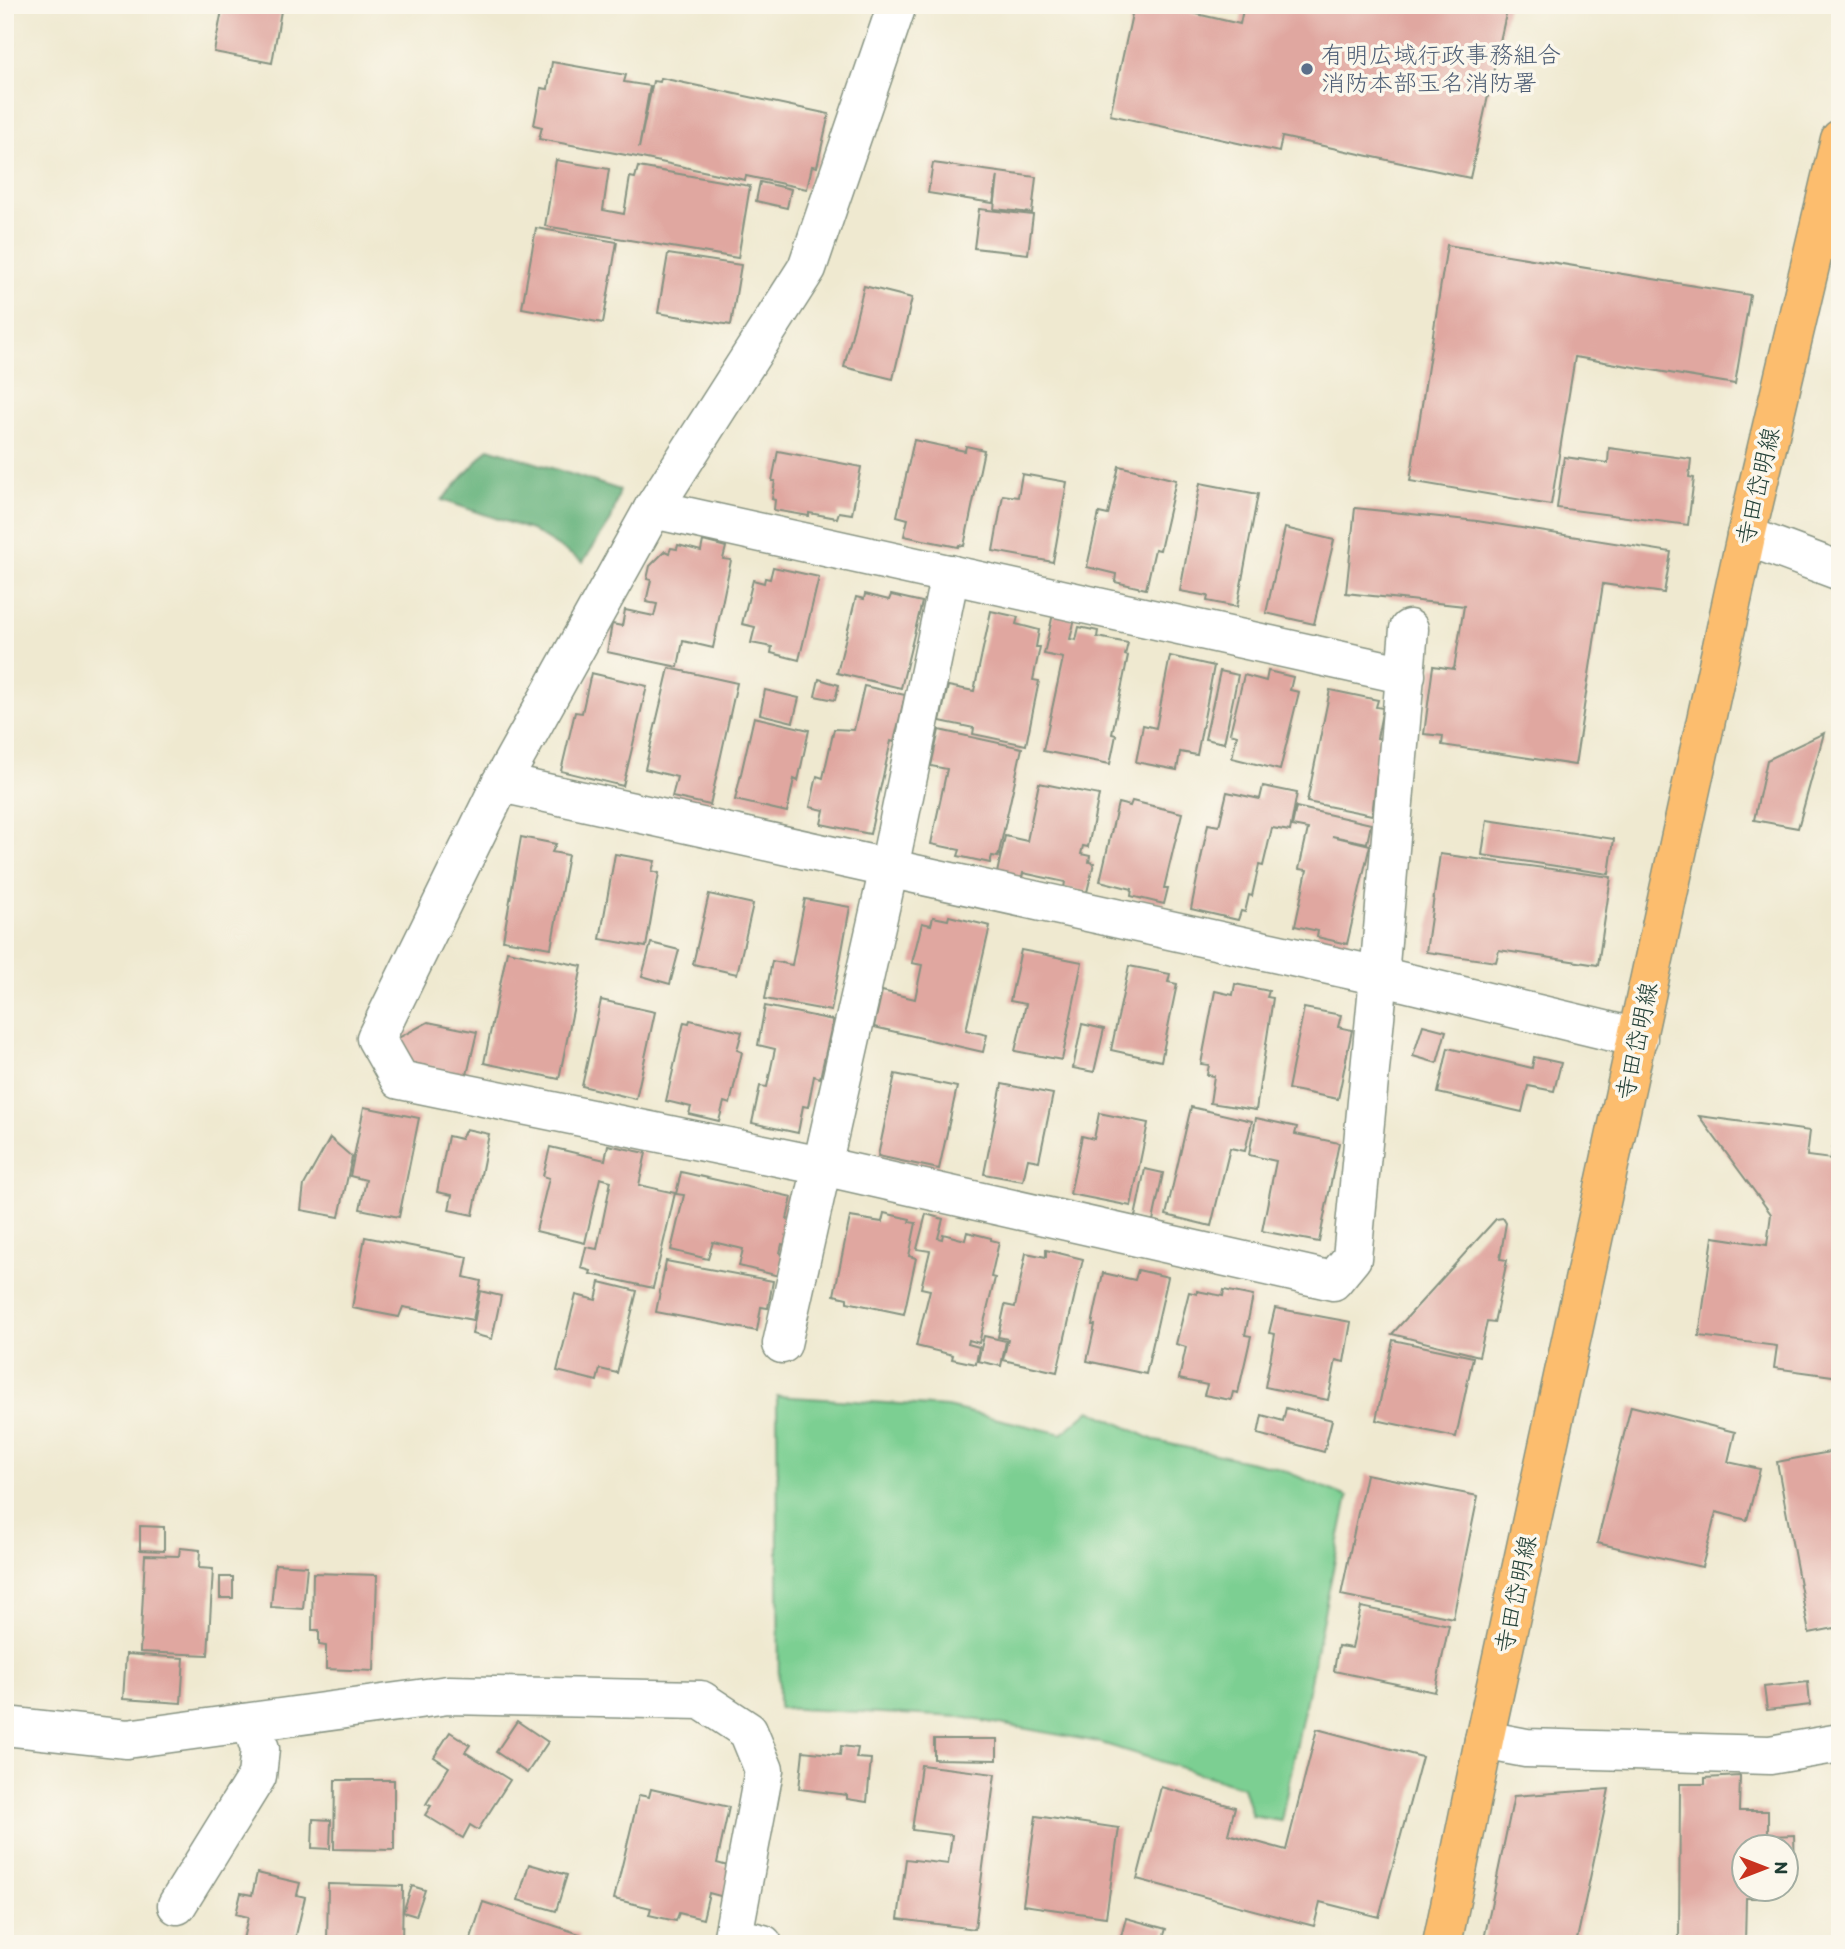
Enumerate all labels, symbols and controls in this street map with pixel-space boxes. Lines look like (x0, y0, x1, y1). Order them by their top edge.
place label: 有明広域行政事務組合 消防本部玉名消防署 (1321, 40, 1561, 97)
marker: 有明広域行政事務組合 消防本部玉名消防署 (1299, 61, 1315, 77)
street label: 寺田岱明線 (1730, 424, 1785, 548)
street label: 寺田岱明線 (1610, 979, 1663, 1103)
street label: 寺田岱明線 (1489, 1532, 1542, 1656)
north arrow (1730, 1834, 1800, 1904)
text: N (1770, 1862, 1793, 1874)

